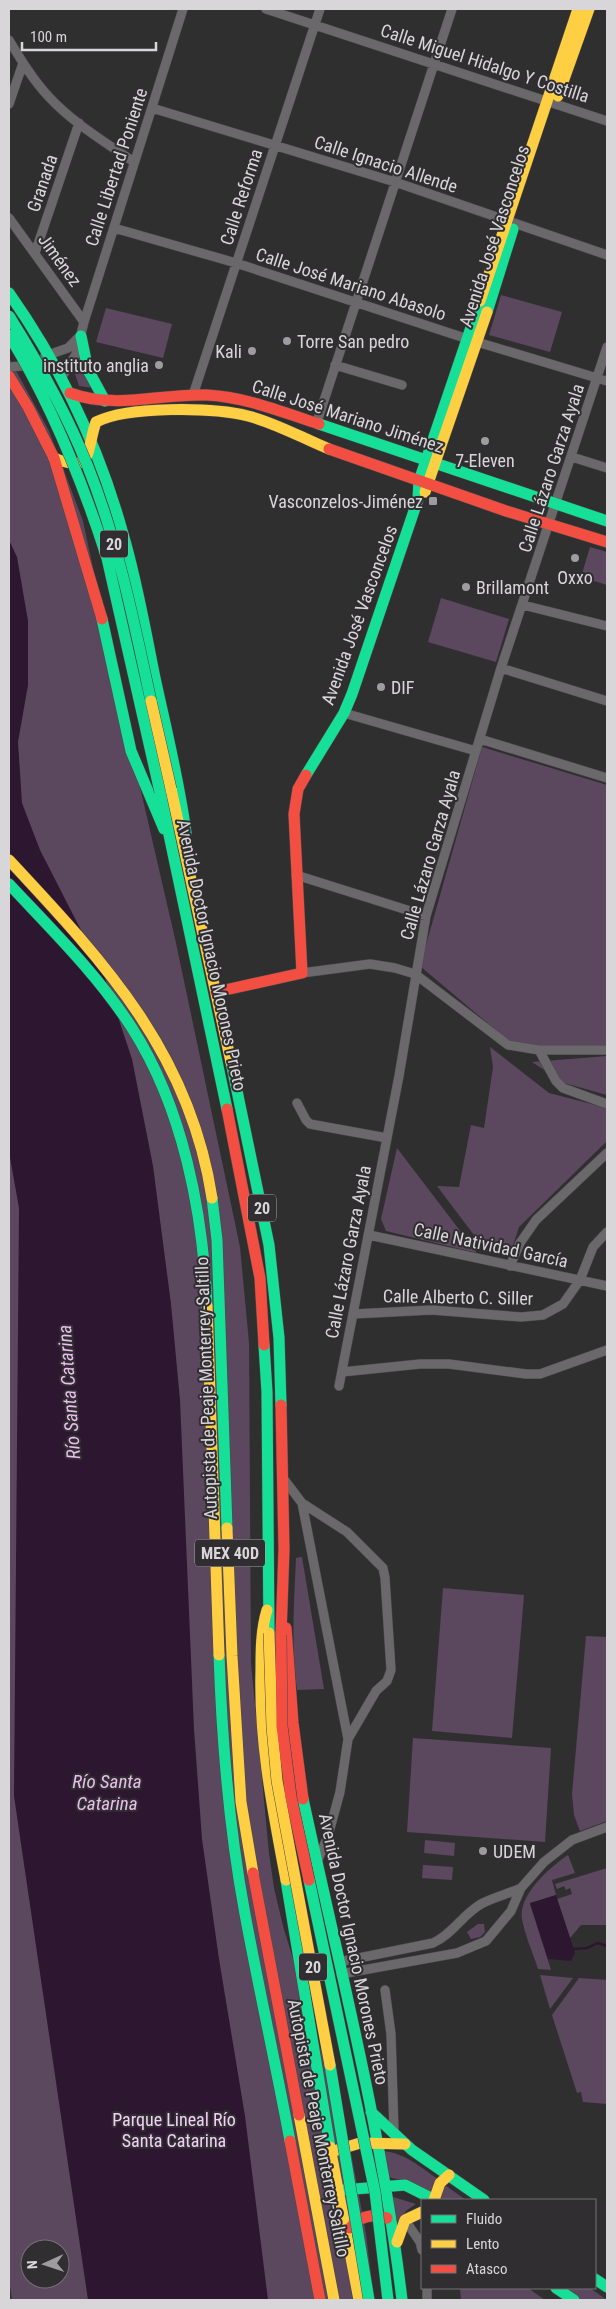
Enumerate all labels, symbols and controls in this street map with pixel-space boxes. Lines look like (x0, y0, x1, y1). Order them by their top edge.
street label: Calle Miguel Hidalgo Y Costilla (378, 19, 592, 107)
scale bar (22, 20, 156, 52)
text: 100 m (30, 28, 67, 46)
street label: Calle Libertad Poniente (80, 85, 152, 249)
street label: Calle Ignacio Allende (312, 131, 460, 197)
street label: Avenida José Vasconcelos (455, 143, 533, 329)
street label: Calle Reforma (216, 146, 266, 248)
street label: Granada (22, 152, 62, 214)
street label: Jiménez (34, 230, 86, 290)
street label: Calle José Mariano Abasolo (253, 243, 449, 325)
place label: Torre San pedro (297, 331, 409, 352)
marker: Torre San pedro (281, 335, 293, 347)
place label: Kali (215, 341, 242, 362)
marker: Kali (246, 345, 258, 357)
place label: instituto anglia (43, 355, 149, 376)
marker: instituto anglia (153, 359, 165, 371)
street label: Calle José Mariano Jiménez (249, 375, 447, 457)
street label: Calle Lázaro Garza Ayala (514, 381, 588, 555)
marker: 7-Eleven (479, 435, 491, 447)
place label: 7-Eleven (455, 450, 515, 471)
place label: Vasconzelos-Jiménez (268, 491, 423, 512)
marker: Vasconzelos-Jiménez (427, 495, 439, 507)
street label: Avenida José Vasconcelos (317, 522, 401, 708)
road number: 20 (100, 530, 128, 558)
marker: Oxxo (569, 552, 581, 564)
place label: Oxxo (557, 567, 593, 588)
place label: Brillamont (476, 577, 549, 598)
marker: Brillamont (460, 581, 472, 593)
place label: DIF (391, 677, 415, 698)
marker: DIF (375, 681, 387, 693)
street label: Calle Lázaro Garza Ayala (396, 768, 464, 942)
street label: Avenida Doctor Ignacio Morones Prieto (173, 817, 251, 1093)
street label: Calle Lázaro Garza Ayala (321, 1164, 375, 1340)
road number: 20 (248, 1194, 276, 1222)
street label: Calle Natividad García (412, 1218, 570, 1272)
street label: Autopista de Peaje Monterrey-Saltillo (191, 1256, 221, 1520)
street label: Calle Alberto C. Siller (383, 1285, 534, 1309)
water label: Río Santa Catarina (53, 1324, 85, 1460)
road number: MEX 40D (195, 1540, 265, 1566)
water label: Río Santa Catarina (72, 1770, 142, 1815)
street label: Avenida Doctor Ignacio Morones Prieto (315, 1811, 393, 2087)
place label: UDEM (493, 1841, 536, 1862)
marker: UDEM (477, 1845, 489, 1857)
road number: 20 (299, 1954, 327, 1980)
street label: Autopista de Peaje Monterrey-Saltillo (284, 1997, 354, 2259)
park label: Parque Lineal Río Santa Catarina (112, 2109, 236, 2151)
legend (421, 2199, 596, 2289)
text: Fluido (466, 2210, 502, 2228)
text: Lento (466, 2235, 499, 2253)
north arrow (20, 2239, 70, 2289)
text: N (24, 2260, 40, 2269)
text: Atasco (466, 2260, 507, 2278)

